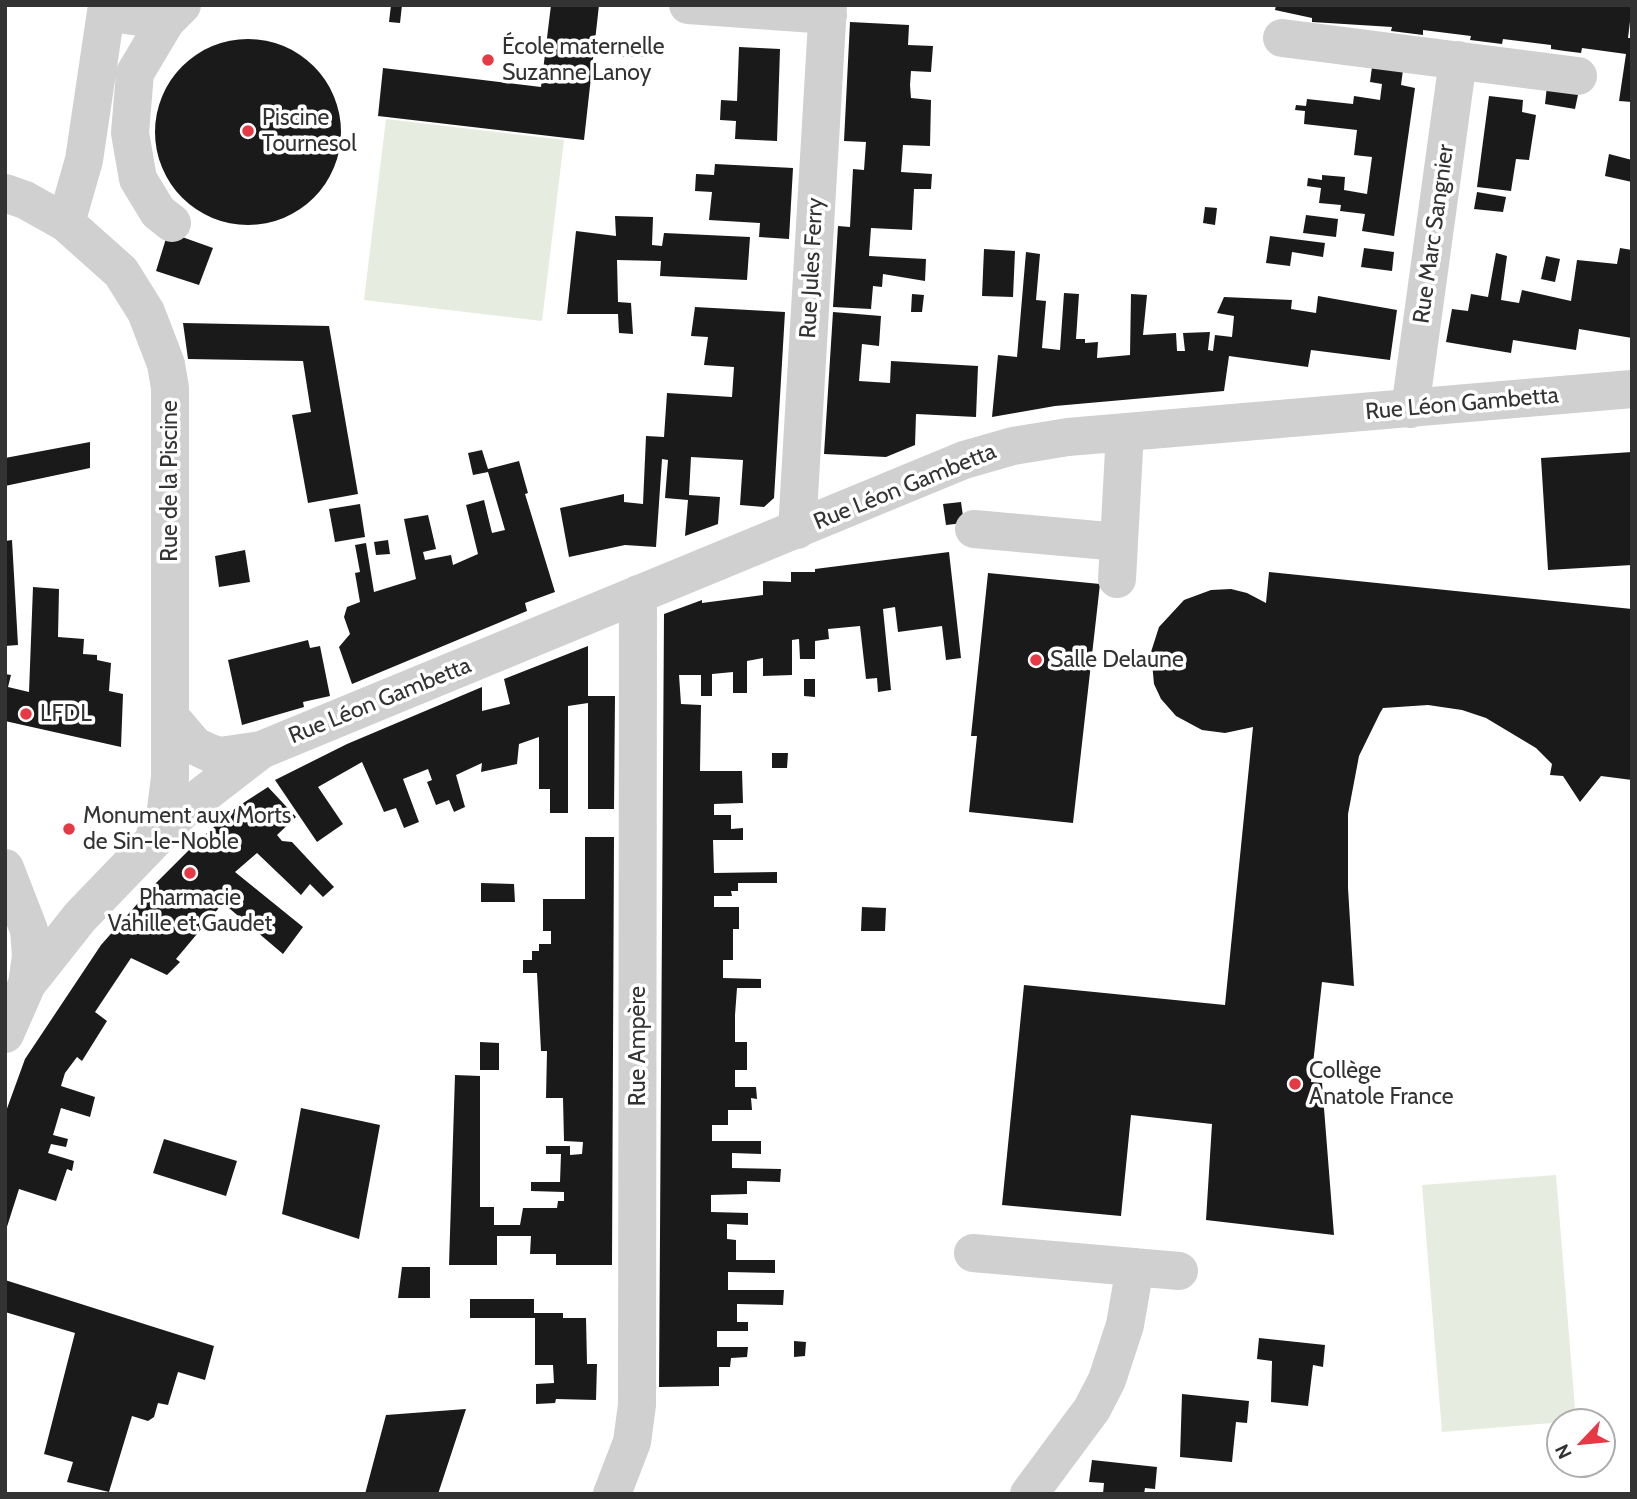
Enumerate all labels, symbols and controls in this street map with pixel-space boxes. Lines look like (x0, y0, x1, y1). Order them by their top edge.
place label: École maternelle Suzanne Lanoy (502, 33, 664, 87)
marker: École maternelle Suzanne Lanoy (480, 52, 496, 68)
place label: Piscine Tournesol (262, 104, 357, 158)
marker: Piscine Tournesol (240, 123, 256, 139)
street label: Rue Marc Sangnier (1408, 143, 1460, 325)
street label: Rue Jules Ferry (795, 197, 829, 339)
street label: Rue Léon Gambetta (1364, 382, 1560, 426)
street label: Rue de la Piscine (156, 400, 184, 562)
street label: Rue Léon Gambetta (810, 438, 1000, 536)
place label: Salle Delaune (1050, 646, 1184, 674)
street label: Rue Léon Gambetta (285, 652, 475, 750)
marker: Salle Delaune (1028, 652, 1044, 668)
place label: LFDL (40, 700, 92, 728)
marker: LFDL (18, 706, 34, 722)
place label: Monument aux Morts de Sin-le-Noble (83, 802, 291, 856)
marker: Monument aux Morts de Sin-le-Noble (61, 821, 77, 837)
marker: Pharmacie Vahille et Gaudet (182, 865, 198, 881)
place label: Pharmacie Vahille et Gaudet (108, 884, 272, 938)
street label: Rue Ampère (624, 986, 652, 1106)
place label: Collège Anatole France (1309, 1057, 1453, 1111)
marker: Collège Anatole France (1287, 1076, 1303, 1092)
north arrow (1546, 1408, 1616, 1478)
text: N (1550, 1440, 1577, 1463)

